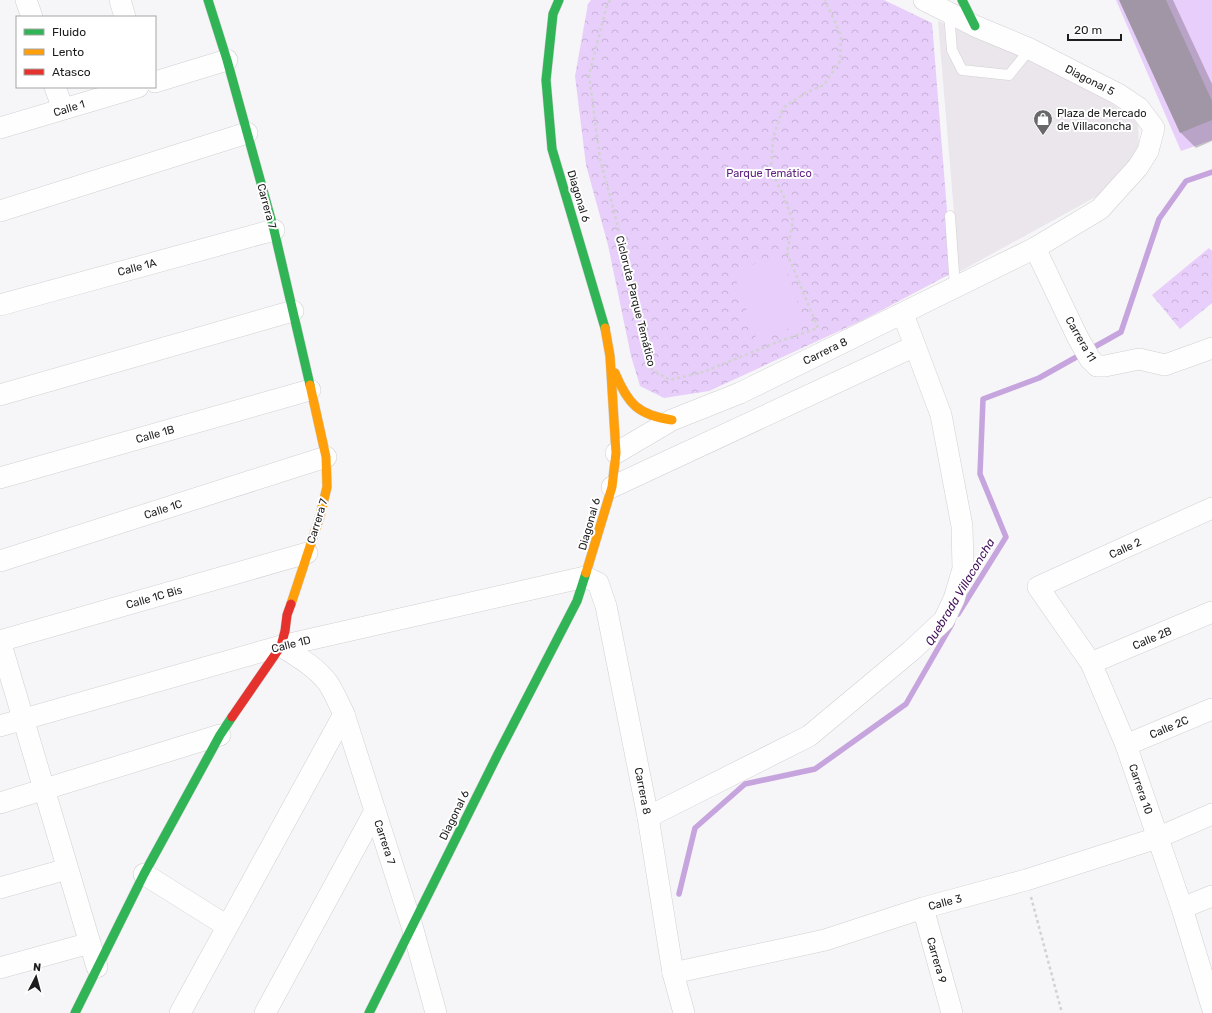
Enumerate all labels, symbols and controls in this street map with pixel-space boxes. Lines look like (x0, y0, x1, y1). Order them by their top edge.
legend (16, 16, 156, 88)
scale bar (1068, 16, 1121, 42)
text: 20 m (1074, 23, 1102, 37)
text: Fluido (52, 25, 86, 39)
text: Lento (52, 45, 84, 59)
street label: Diagonal 5 (1063, 62, 1117, 99)
text: Atasco (52, 65, 91, 79)
street label: Calle 1 (52, 98, 86, 119)
place label: Plaza de Mercado de Villaconcha (1057, 107, 1147, 133)
shop icon: Plaza de Mercado de Villaconcha (1032, 108, 1054, 136)
park label: Parque Temático (726, 167, 812, 180)
street label: Diagonal 6 (564, 168, 593, 224)
street label: Carrera 7 (254, 182, 279, 231)
street label: Cicloruta Parque Temático (613, 234, 658, 368)
street label: Calle 1A (116, 256, 159, 279)
street label: Carrera 11 (1062, 314, 1099, 364)
street label: Carrera 8 (801, 335, 849, 368)
street label: Calle 1B (134, 423, 176, 446)
street label: Diagonal 6 (576, 496, 603, 552)
street label: Calle 1C (142, 497, 184, 522)
street label: Carrera 7 (304, 497, 331, 545)
street label: Calle 2 (1107, 535, 1143, 562)
water label: Quebrada Villaconcha (922, 536, 998, 648)
street label: Calle 1C Bis (124, 583, 184, 612)
street label: Calle 2B (1131, 624, 1174, 653)
street label: Calle 1D (270, 633, 312, 656)
street label: Calle 2C (1148, 713, 1191, 742)
street label: Carrera 10 (1126, 762, 1155, 816)
street label: Carrera 8 (632, 766, 653, 816)
street label: Diagonal 6 (437, 788, 472, 842)
street label: Carrera 7 (371, 818, 398, 867)
street label: Calle 3 (927, 892, 964, 913)
street label: Carrera 9 (924, 936, 949, 985)
north arrow (16, 957, 56, 997)
text: N (32, 961, 42, 974)

